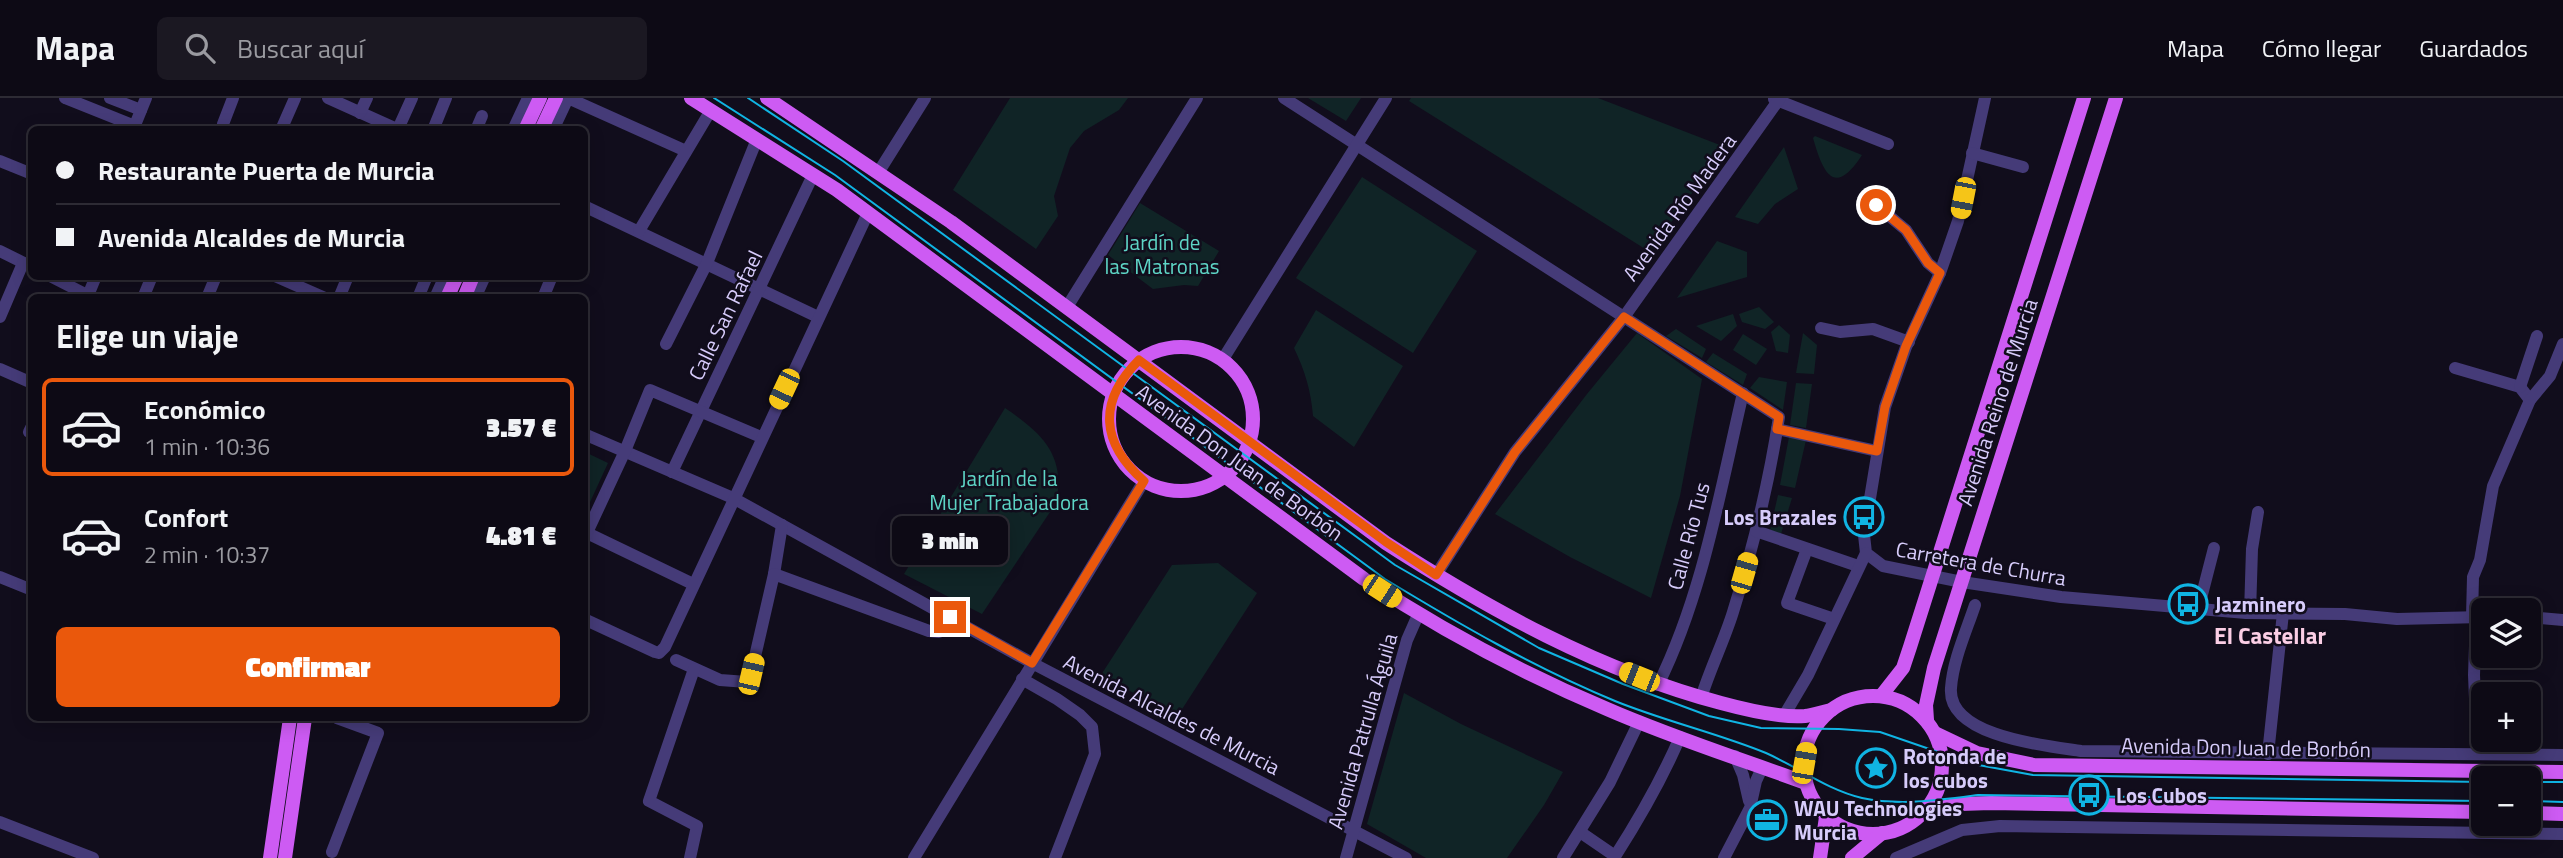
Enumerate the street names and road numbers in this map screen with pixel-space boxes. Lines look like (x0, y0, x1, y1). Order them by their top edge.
street label: Avenida Río Madera (1614, 126, 1744, 287)
street label: Calle San Rafael (680, 245, 770, 385)
street label: Avenida Reino de Murcia (1948, 294, 2046, 510)
street label: Avenida Don Juan de Borbón (1129, 376, 1351, 548)
street label: Calle Río Tus (1658, 479, 1718, 593)
street label: Carretera de Churra (1893, 532, 2069, 594)
street label: Avenida Patrulla Águila (1319, 629, 1405, 833)
street label: Avenida Alcaldes de Murcia (1058, 645, 1286, 783)
street label: Avenida Don Juan de Borbón (2121, 729, 2371, 765)

